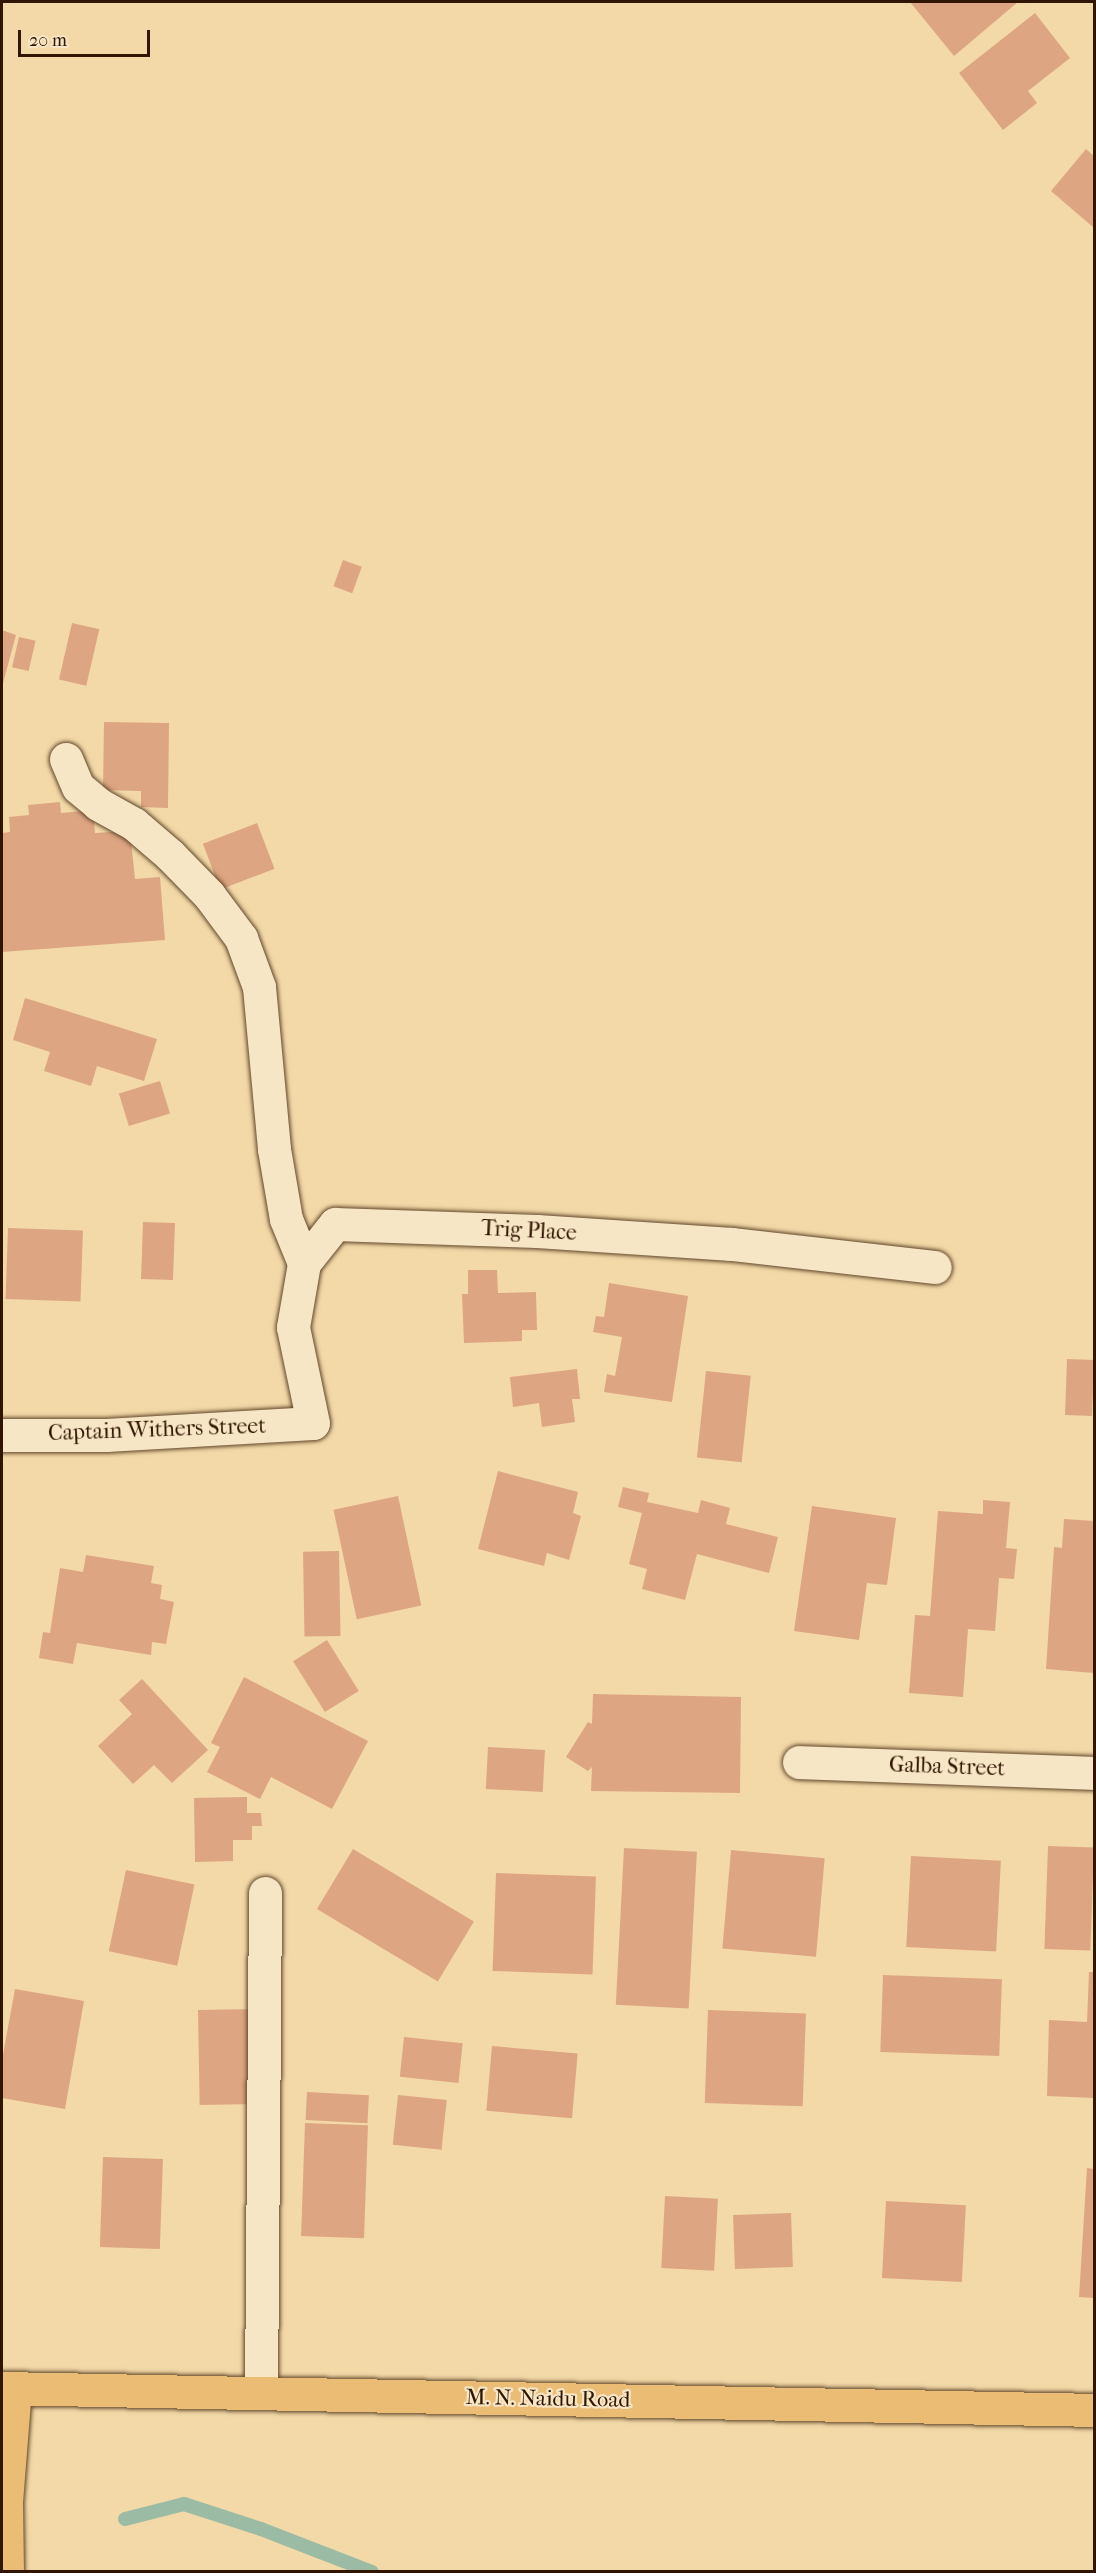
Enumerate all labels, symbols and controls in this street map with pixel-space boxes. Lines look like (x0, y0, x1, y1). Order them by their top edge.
scale bar (21, 18, 153, 56)
text: 20 m (29, 30, 67, 51)
street label: Trig Place (481, 1215, 577, 1247)
street label: Captain Withers Street (48, 1413, 266, 1447)
street label: Galba Street (888, 1752, 1006, 1782)
street label: M. N. Naidu Road (465, 2384, 631, 2414)

